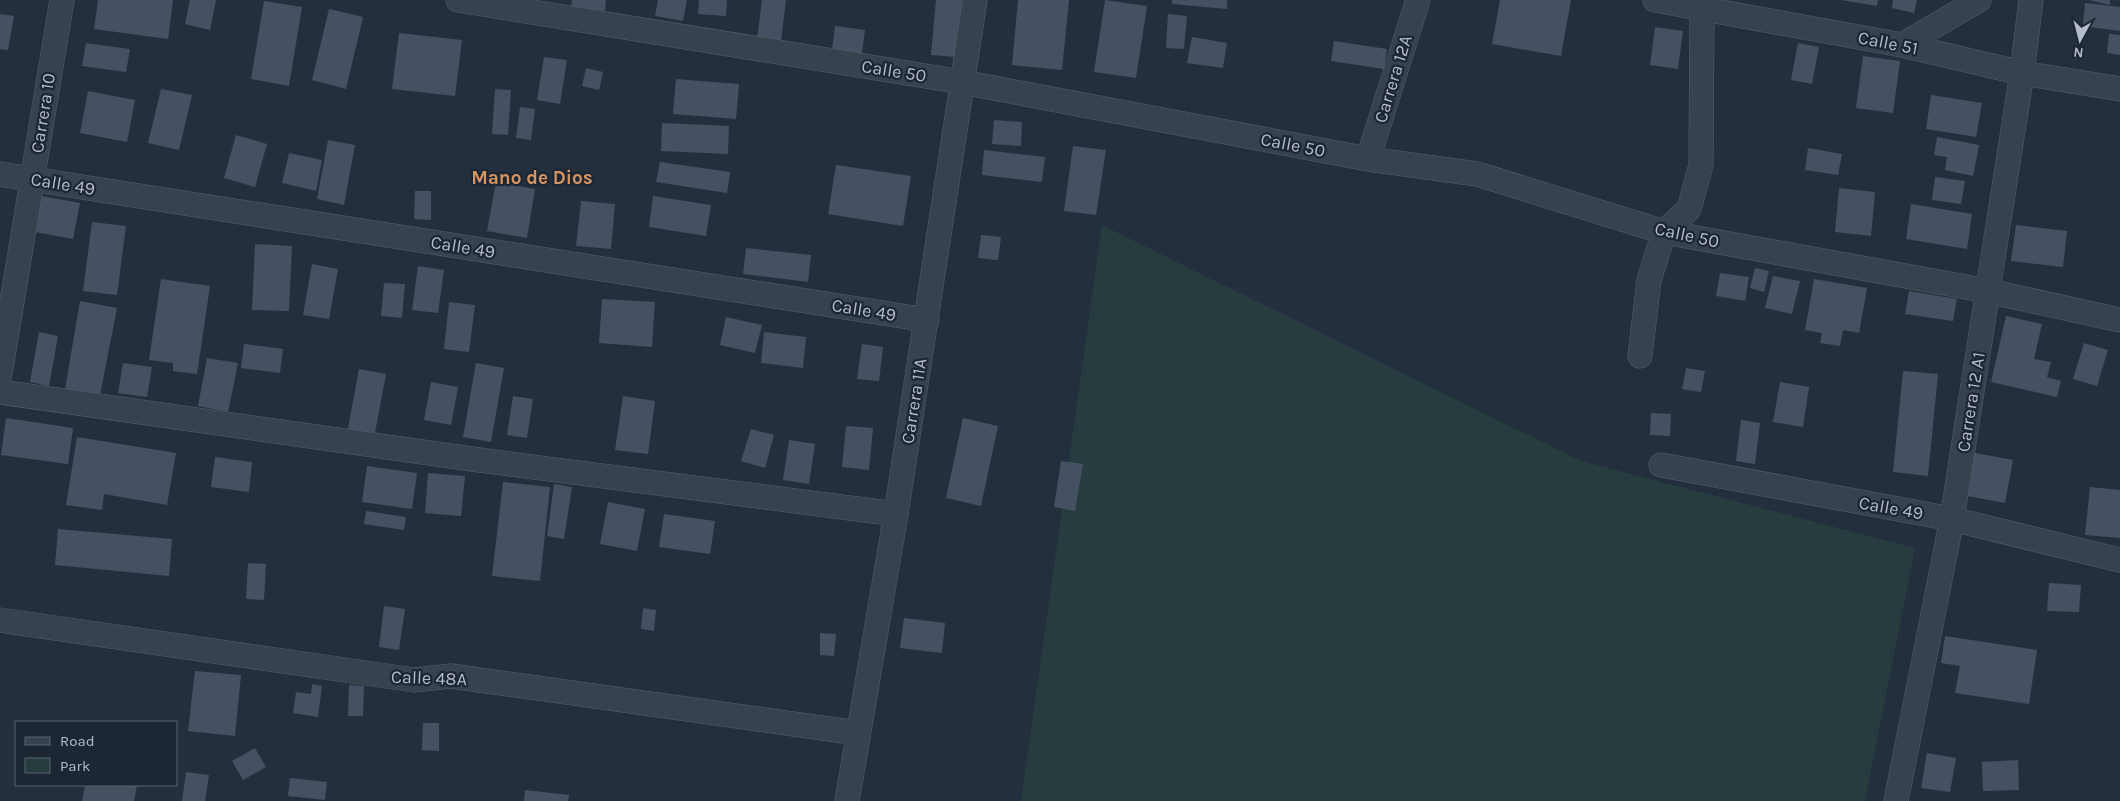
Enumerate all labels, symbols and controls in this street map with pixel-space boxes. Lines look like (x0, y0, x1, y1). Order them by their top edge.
north arrow (2055, 15, 2105, 65)
street label: Calle 51 (1856, 26, 1920, 60)
street label: Carrera 12A (1369, 32, 1417, 126)
text: N (2072, 43, 2084, 61)
street label: Calle 50 (860, 55, 928, 87)
street label: Carrera 10 (26, 72, 60, 154)
street label: Calle 50 (1259, 128, 1327, 162)
district label: Mano de Dios (471, 167, 593, 189)
street label: Calle 49 (29, 168, 97, 200)
street label: Calle 50 (1653, 217, 1721, 253)
street label: Calle 49 (429, 231, 497, 263)
street label: Calle 49 (830, 294, 898, 326)
street label: Carrera 12 A1 (1952, 350, 1990, 454)
street label: Carrera 11A (896, 357, 932, 445)
street label: Calle 49 (1857, 492, 1925, 524)
street label: Calle 48A (391, 666, 467, 690)
legend (15, 721, 178, 786)
text: Road (60, 732, 95, 750)
text: Park (60, 757, 90, 775)

